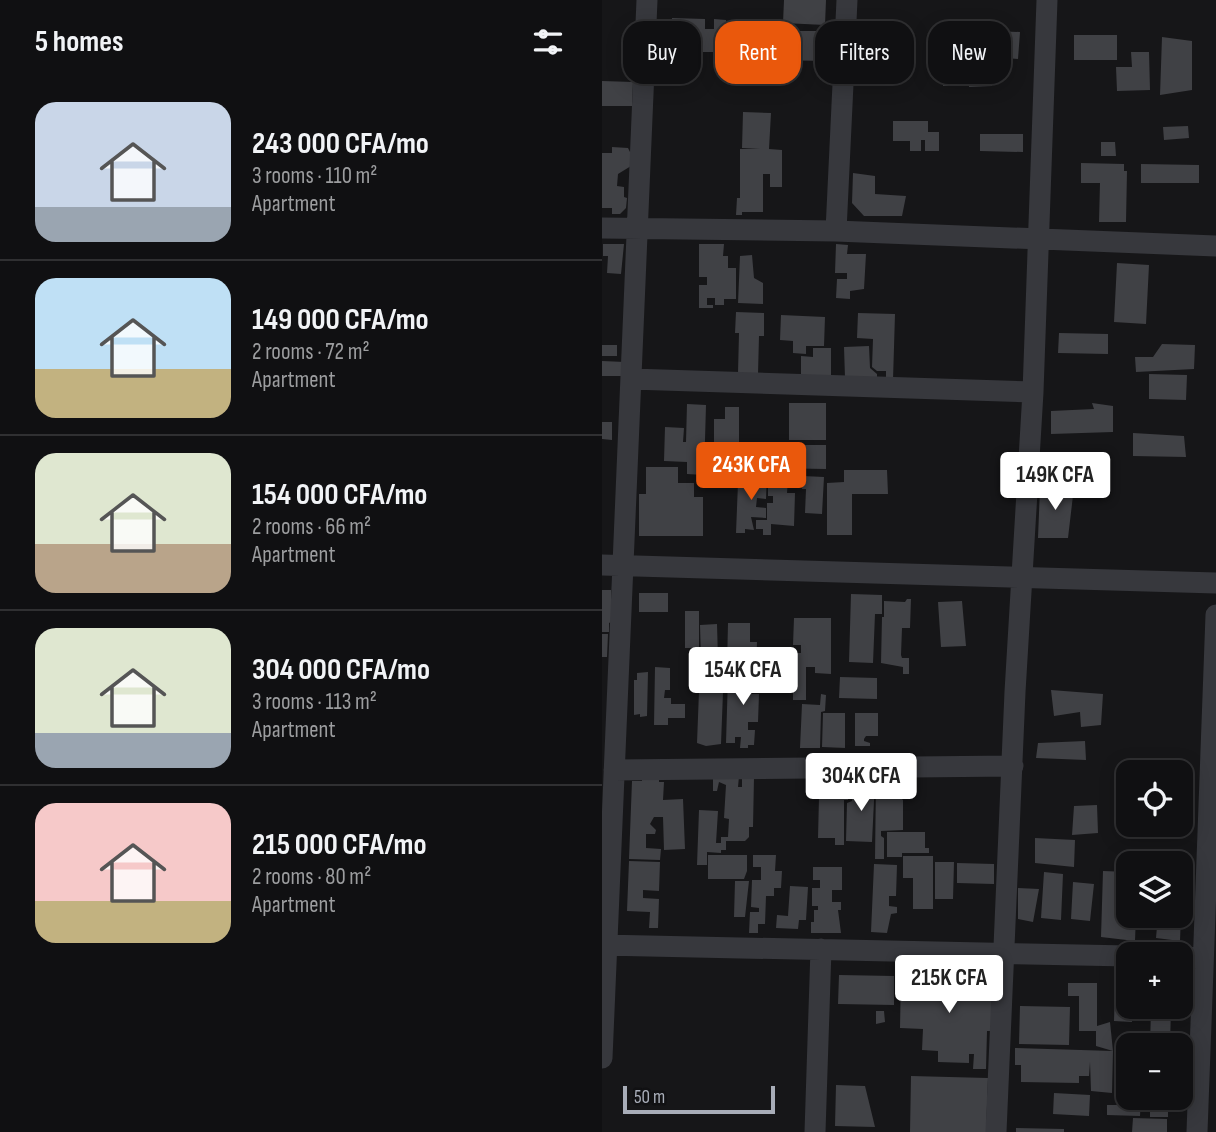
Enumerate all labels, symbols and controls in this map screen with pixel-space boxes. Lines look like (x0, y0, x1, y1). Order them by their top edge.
chip: Buy (623, 21, 701, 84)
chip: Rent (715, 21, 801, 84)
chip: Filters (815, 21, 914, 84)
chip: New (928, 21, 1011, 84)
icon: filters (529, 23, 567, 61)
text: 5 homes (35, 24, 124, 60)
text: 243 000 CFA/mo (252, 126, 429, 162)
icon: home (91, 130, 175, 214)
text: 3 rooms · 110 m² (252, 162, 377, 190)
text: Apartment (252, 190, 336, 218)
text: 149 000 CFA/mo (252, 302, 429, 338)
icon: home (91, 306, 175, 390)
text: 2 rooms · 72 m² (252, 338, 370, 366)
text: Apartment (252, 366, 336, 394)
pin: 243K CFA (679, 442, 823, 502)
text: 243K CFA (712, 451, 790, 479)
pin: 149K CFA (983, 452, 1127, 512)
text: 149K CFA (1016, 461, 1094, 489)
text: 154 000 CFA/mo (252, 477, 427, 513)
icon: home (91, 481, 175, 565)
text: 2 rooms · 66 m² (252, 513, 371, 541)
text: Apartment (252, 541, 336, 569)
pin: 154K CFA (671, 648, 815, 707)
text: 304 000 CFA/mo (252, 652, 430, 688)
icon: home (91, 656, 175, 740)
text: 154K CFA (705, 656, 781, 684)
text: 3 rooms · 113 m² (252, 688, 377, 716)
text: Apartment (252, 716, 336, 744)
pin: 304K CFA (789, 754, 933, 813)
map controls (1116, 760, 1193, 1110)
button: locate (1116, 760, 1193, 837)
text: 304K CFA (822, 762, 900, 790)
text: 215 000 CFA/mo (252, 827, 427, 863)
icon: home (91, 831, 175, 915)
button: layers (1116, 851, 1193, 928)
text: 2 rooms · 80 m² (252, 863, 371, 891)
text: Apartment (252, 891, 336, 919)
button: + (1116, 942, 1193, 1019)
pin: 215K CFA (877, 956, 1021, 1015)
text: 215K CFA (911, 964, 987, 992)
button: − (1116, 1033, 1193, 1110)
scale bar (623, 1083, 775, 1115)
text: 50 m (634, 1086, 665, 1109)

